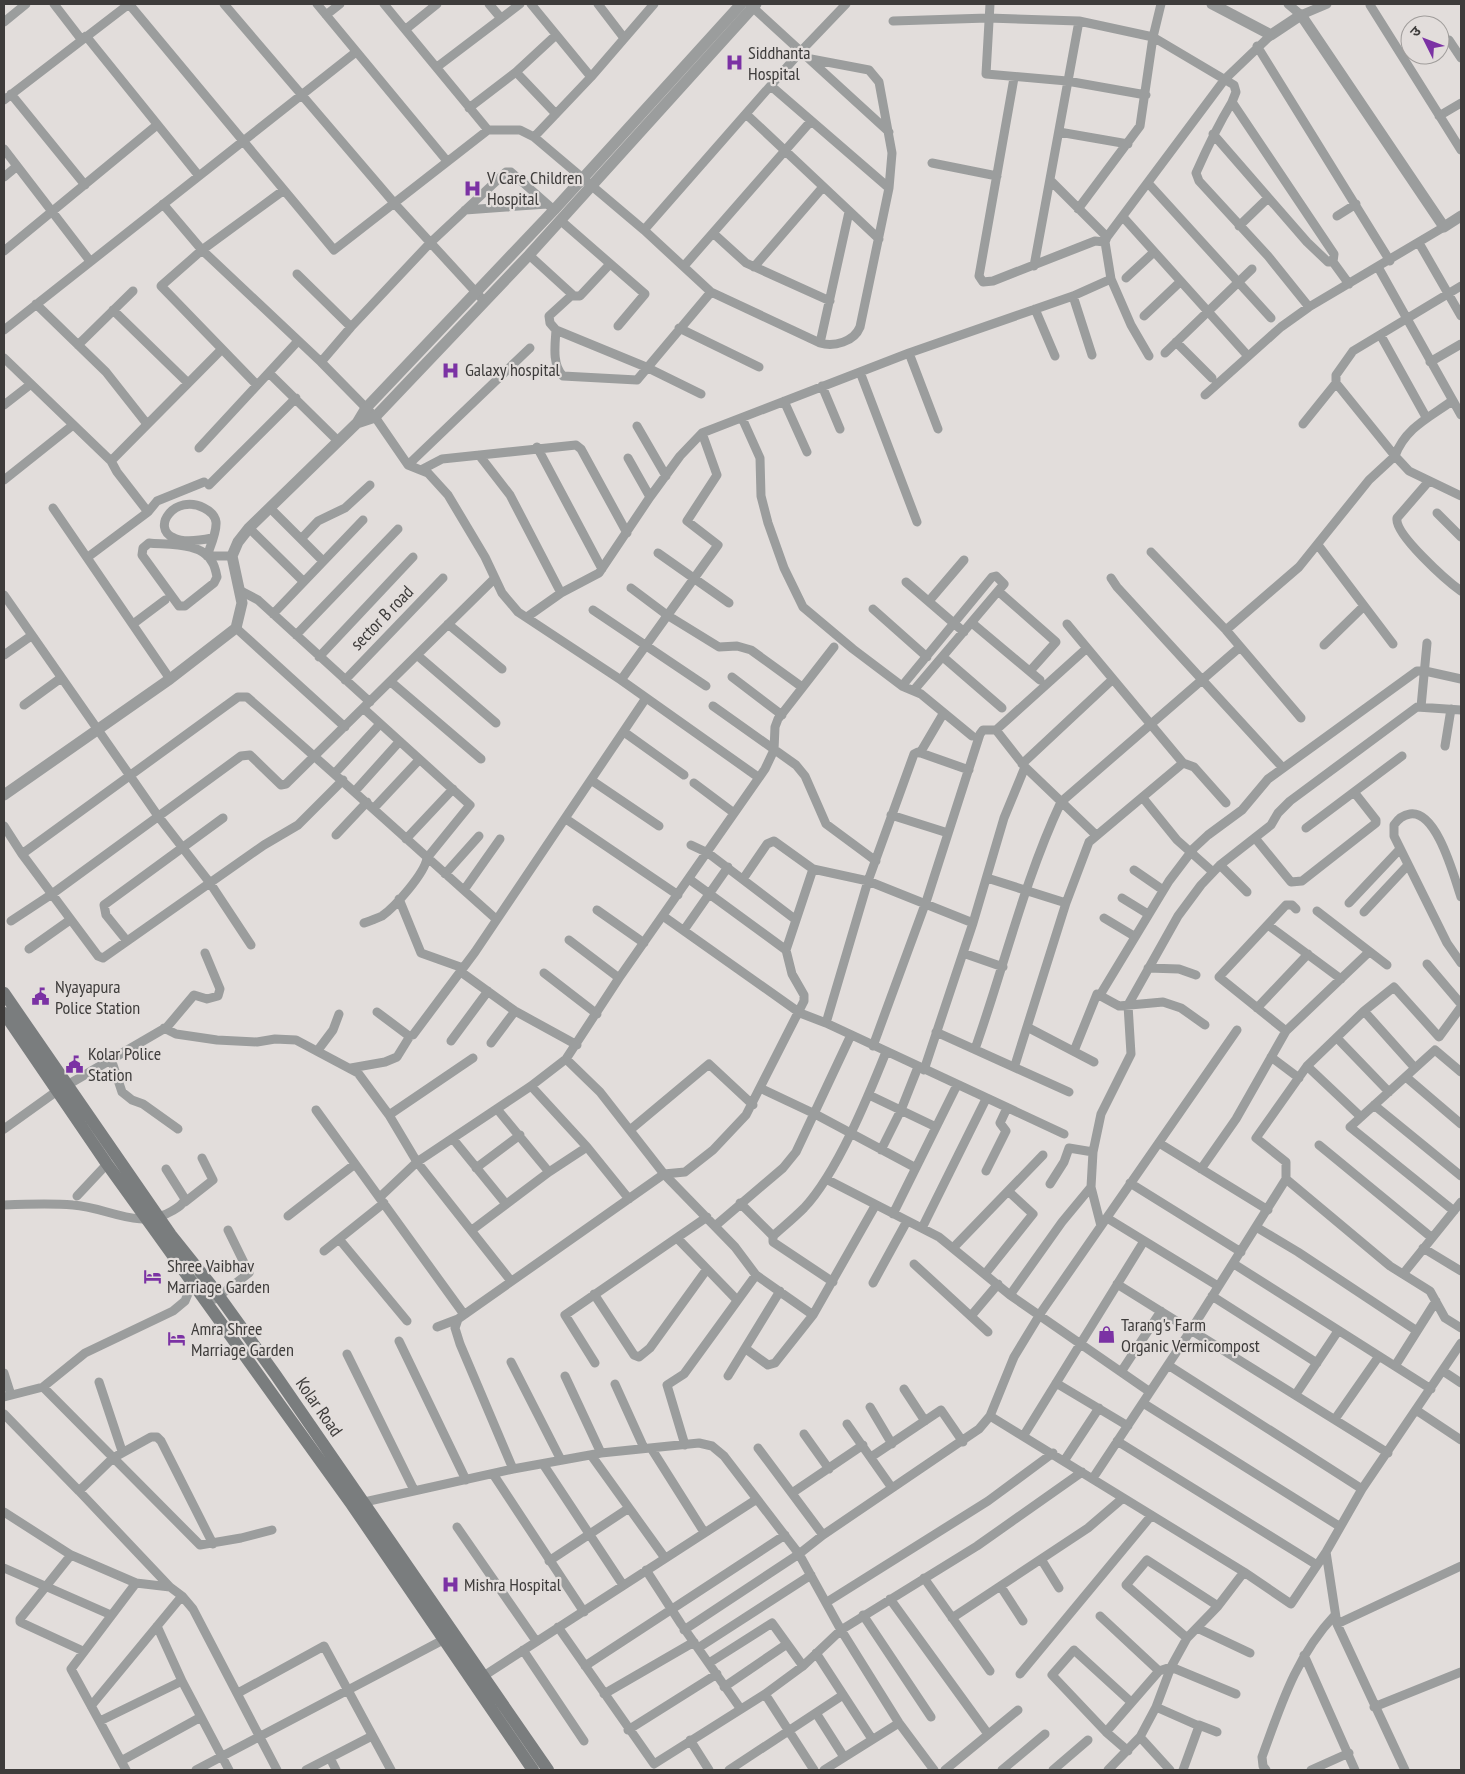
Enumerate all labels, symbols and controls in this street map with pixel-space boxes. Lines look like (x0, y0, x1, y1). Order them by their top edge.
north arrow (1400, 15, 1450, 65)
text: उ (1406, 22, 1425, 40)
place label: Siddhanta Hospital (748, 41, 810, 85)
hospital icon: Siddhanta Hospital (724, 53, 744, 73)
place label: V Care Children Hospital (486, 166, 582, 210)
hospital icon: V Care Children Hospital (463, 178, 483, 198)
place label: Galaxy hospital (465, 358, 561, 381)
hospital icon: Galaxy hospital (441, 360, 461, 380)
street label: sector B road (345, 580, 418, 655)
place label: Nyayapura Police Station (55, 975, 140, 1019)
public building icon: Nyayapura Police Station (31, 987, 51, 1007)
place label: Kolar Police Station (88, 1042, 161, 1086)
public building icon: Kolar Police Station (64, 1054, 84, 1074)
place label: Shree Vaibhav Marriage Garden (167, 1254, 270, 1298)
hotel icon: Shree Vaibhav Marriage Garden (143, 1266, 163, 1286)
place label: Tarang's Farm Organic Vermicompost (1121, 1313, 1260, 1357)
place label: Amra Shree Marriage Garden (191, 1317, 294, 1361)
shop icon: Tarang's Farm Organic Vermicompost (1097, 1325, 1117, 1345)
hotel icon: Amra Shree Marriage Garden (167, 1329, 187, 1349)
street label: Kolar Road (291, 1373, 348, 1441)
place label: Mishra Hospital (464, 1573, 562, 1596)
hospital icon: Mishra Hospital (440, 1575, 460, 1595)

